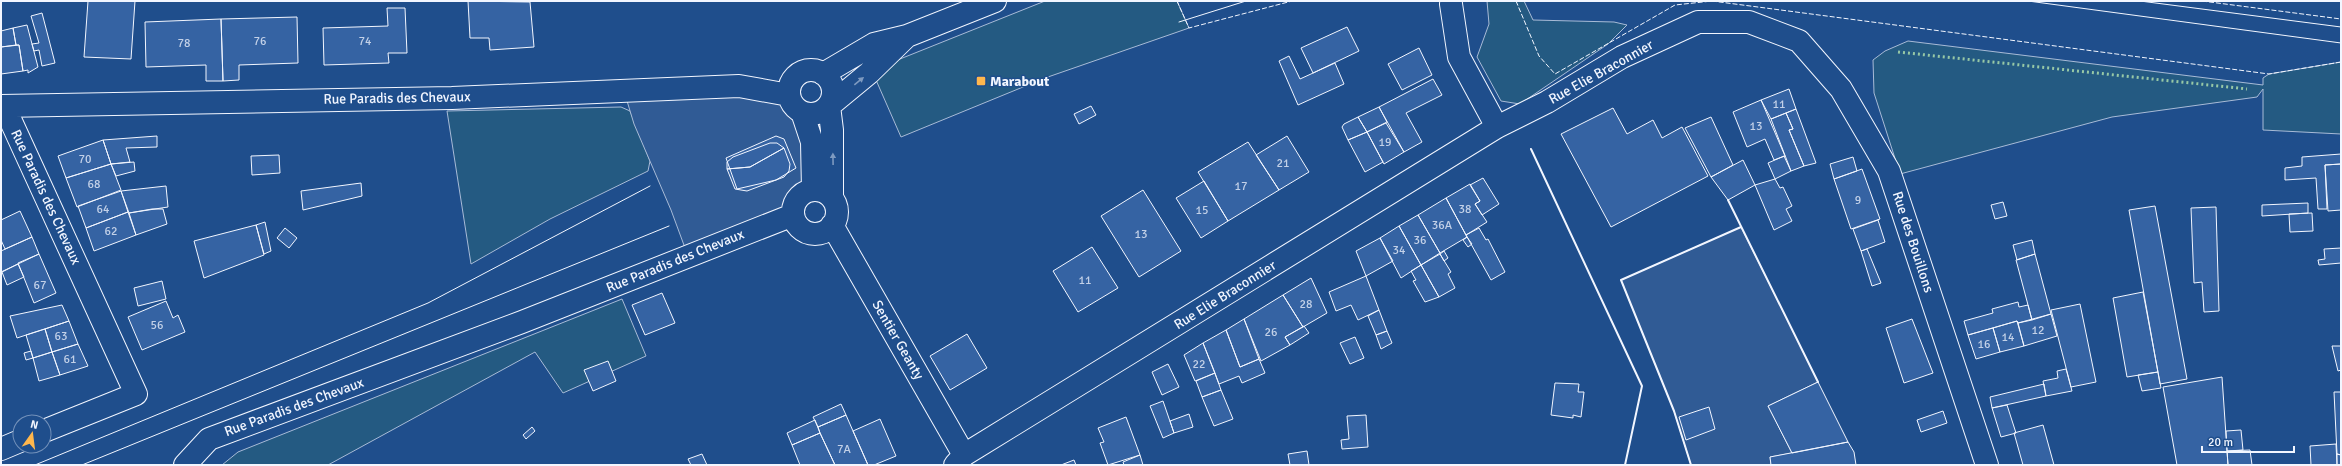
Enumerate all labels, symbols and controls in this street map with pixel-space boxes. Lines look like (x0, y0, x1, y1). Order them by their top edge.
house number: 76 (254, 34, 266, 49)
house number: 74 (359, 34, 372, 49)
house number: 78 (178, 36, 190, 51)
street label: Rue Elie Braconnier (1546, 36, 1657, 108)
place label: Marabout (990, 73, 1050, 90)
marker: Marabout (975, 75, 987, 87)
one-way arrow (853, 77, 864, 85)
street label: Rue Paradis des Chevaux (323, 88, 471, 108)
house number: 11 (1773, 97, 1785, 112)
house number: 13 (1750, 119, 1762, 134)
street label: Rue Paradis des Chevaux (7, 127, 85, 268)
house number: 19 (1379, 135, 1391, 150)
house number: 70 (79, 152, 91, 167)
one-way arrow (829, 153, 836, 165)
house number: 21 (1277, 156, 1289, 171)
house number: 68 (88, 177, 100, 192)
house number: 17 (1235, 179, 1247, 194)
street label: Rue des Bouillons (1889, 189, 1937, 295)
house number: 9 (1855, 193, 1861, 208)
house number: 64 (97, 202, 110, 217)
house number: 38 (1459, 202, 1471, 217)
house number: 15 (1196, 203, 1208, 218)
house number: 36A (1432, 218, 1453, 233)
house number: 62 (105, 224, 117, 239)
street label: Rue Paradis des Chevaux (604, 225, 747, 296)
house number: 13 (1135, 227, 1147, 242)
house number: 36 (1414, 233, 1426, 248)
house number: 34 (1393, 243, 1406, 258)
street label: Rue Elie Braconnier (1171, 256, 1280, 333)
house number: 11 (1079, 273, 1091, 288)
house number: 67 (34, 278, 46, 293)
street label: Sentier Geanty (868, 297, 928, 383)
house number: 28 (1300, 297, 1312, 312)
house number: 56 (151, 318, 163, 333)
house number: 12 (2032, 323, 2044, 338)
house number: 26 (1265, 325, 1277, 340)
house number: 63 (55, 329, 67, 344)
house number: 14 (2002, 330, 2015, 345)
house number: 16 (1978, 337, 1990, 352)
house number: 61 (64, 352, 76, 367)
house number: 22 (1193, 357, 1205, 372)
street label: Rue Paradis des Chevaux (222, 374, 367, 440)
north arrow (12, 414, 52, 454)
text: N (29, 418, 40, 432)
scale bar (2202, 428, 2294, 454)
text: 20 m (2208, 435, 2233, 450)
house number: 7A (837, 442, 852, 457)

